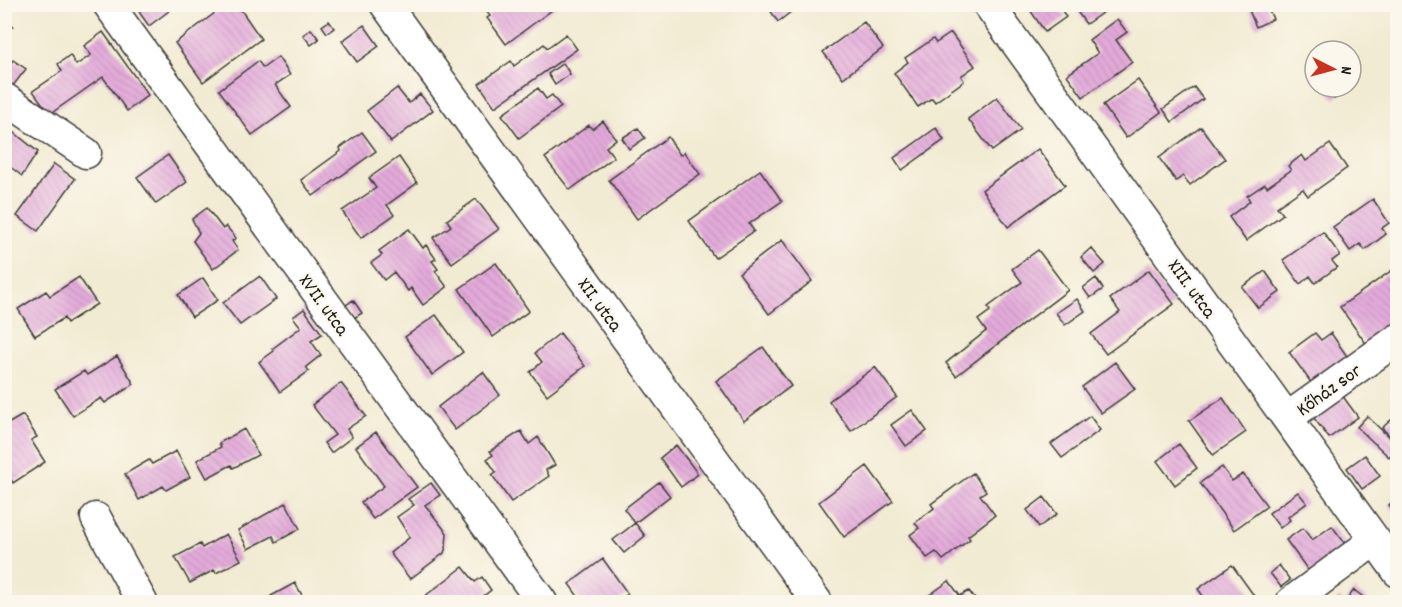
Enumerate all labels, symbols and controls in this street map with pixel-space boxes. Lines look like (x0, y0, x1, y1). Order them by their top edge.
north arrow (1303, 39, 1363, 99)
text: N (1334, 65, 1357, 76)
street label: XIII. utca (1160, 254, 1222, 326)
street label: XVII. utca (291, 269, 355, 343)
street label: XII. utca (569, 273, 628, 339)
street label: Kőház sor (1292, 358, 1368, 425)

